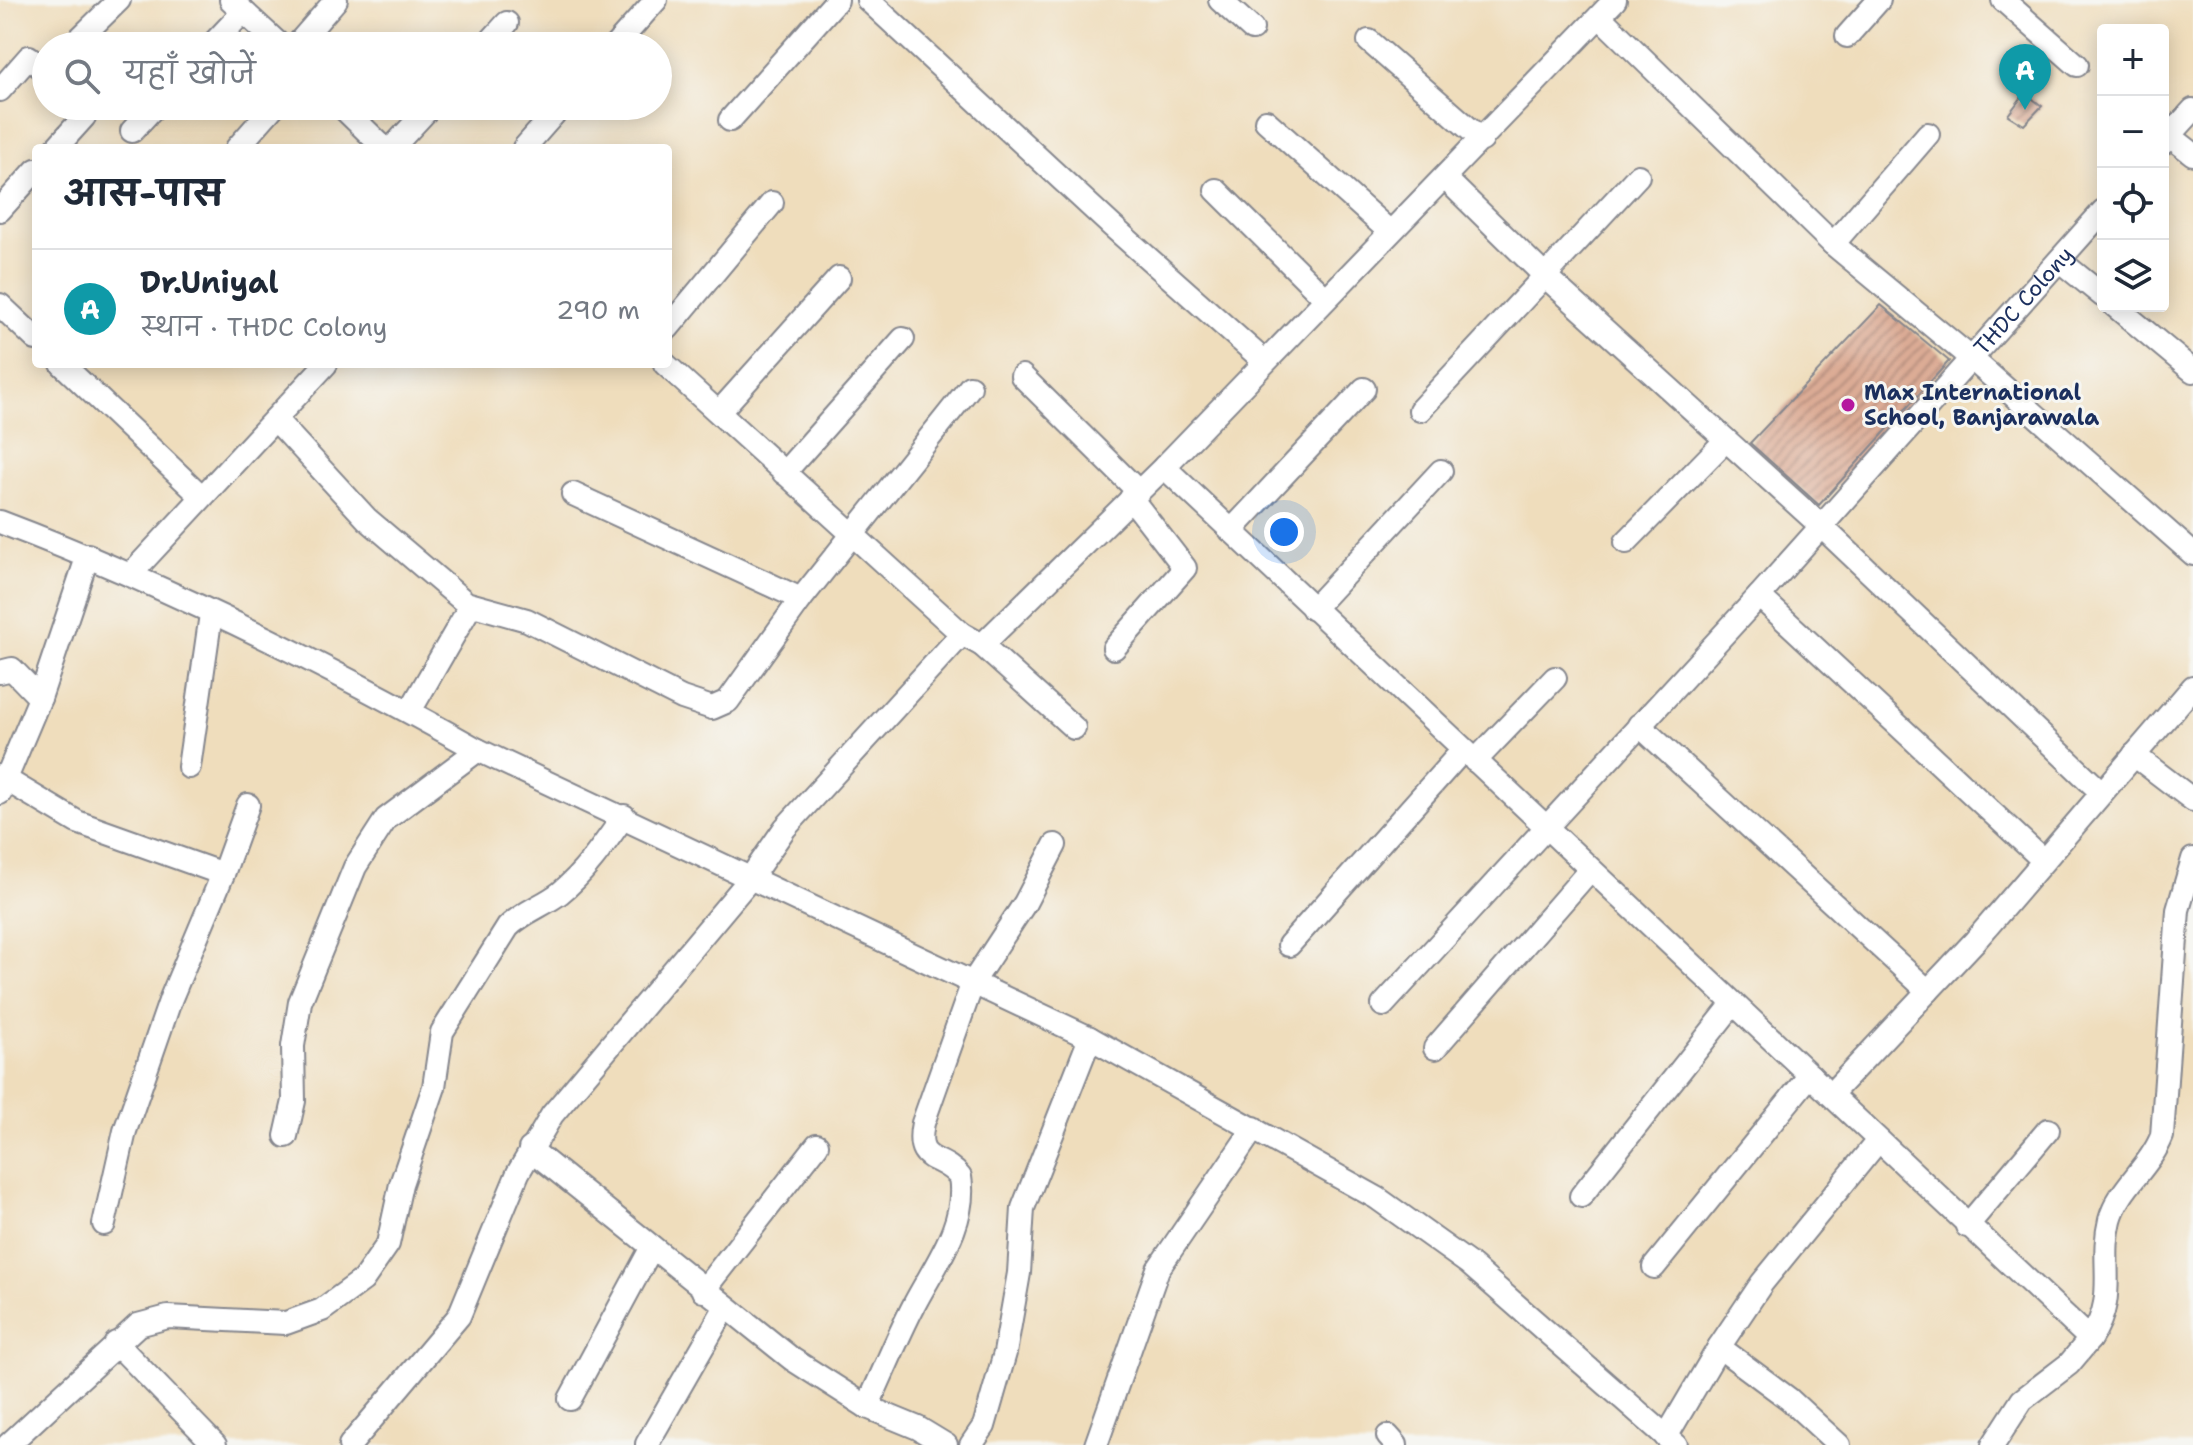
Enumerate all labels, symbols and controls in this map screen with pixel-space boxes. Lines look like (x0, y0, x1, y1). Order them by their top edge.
map controls (2097, 24, 2169, 312)
button: + (2097, 24, 2169, 96)
search box (32, 32, 672, 120)
pin: A (1999, 44, 2051, 110)
text: यहाँ खोजें (124, 53, 256, 94)
icon: search (60, 54, 104, 98)
button: − (2097, 96, 2169, 168)
button: locate (2097, 168, 2169, 240)
text: आस-पास (64, 170, 223, 216)
street label: THDC Colony (1967, 240, 2080, 361)
button: layers (2097, 240, 2169, 312)
text: Dr.Uniyal (140, 262, 279, 303)
text: A (80, 292, 100, 327)
text: 290 m (556, 292, 640, 327)
text: स्थान · THDC Colony (140, 309, 388, 344)
place label: Max International School, Banjarawala (1864, 378, 2099, 432)
marker: Max International School, Banjarawala (1839, 396, 1857, 414)
your location (1264, 512, 1304, 552)

